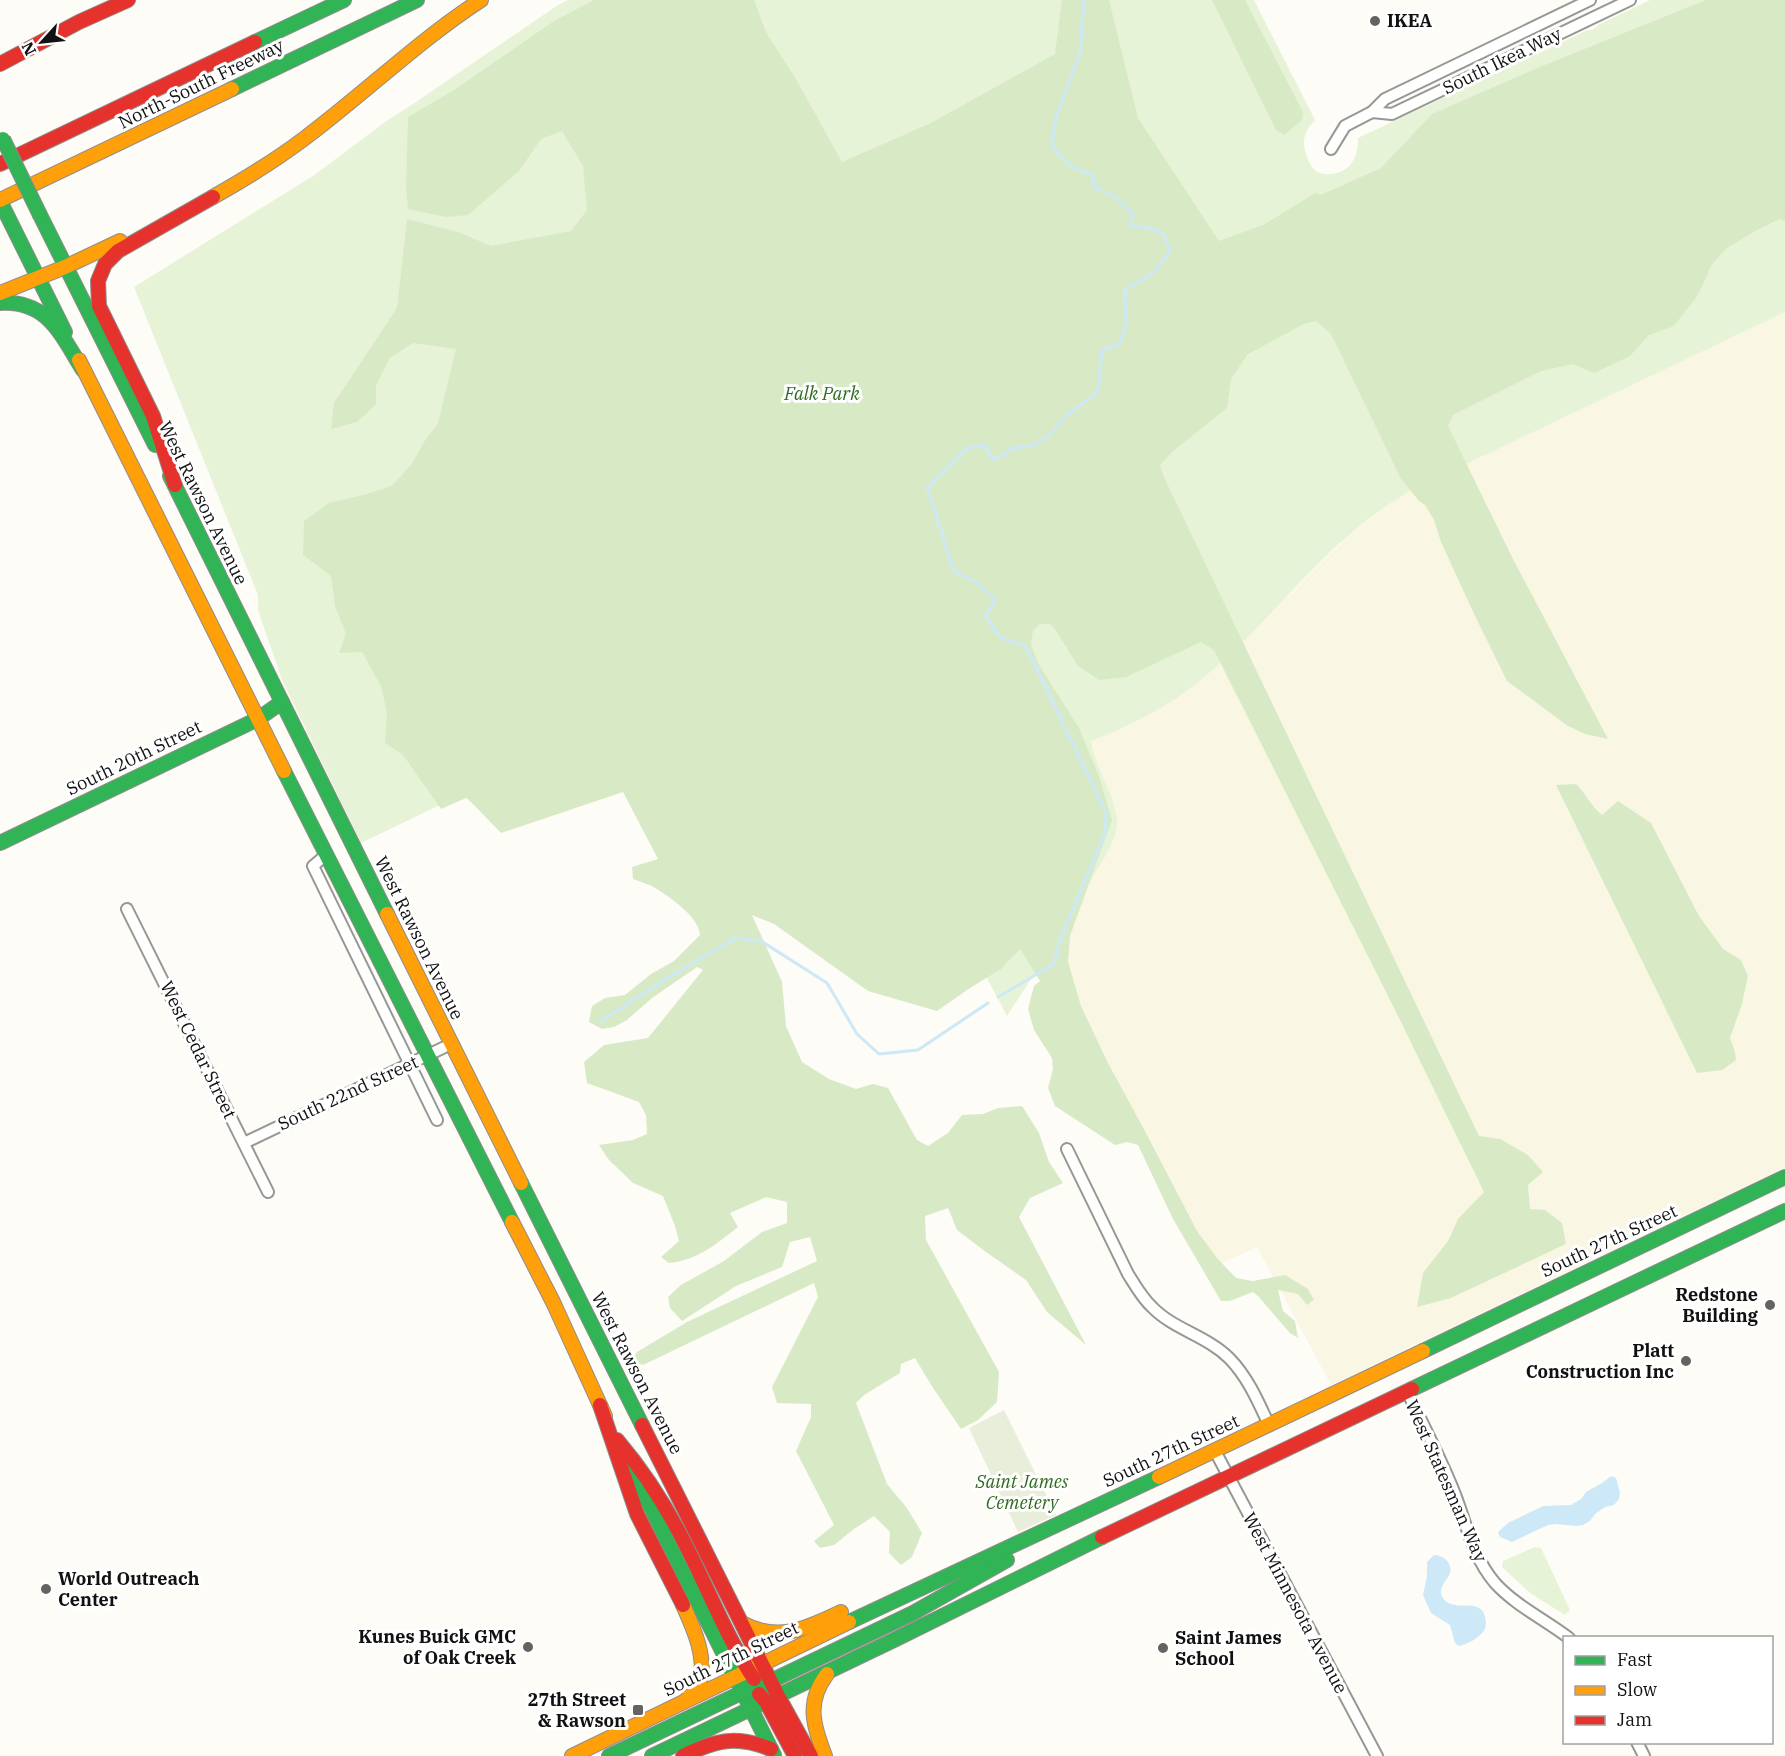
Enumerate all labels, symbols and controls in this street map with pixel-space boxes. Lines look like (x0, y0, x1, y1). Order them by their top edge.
place label: IKEA (1387, 9, 1433, 32)
north arrow (12, 12, 72, 72)
marker: IKEA (1368, 14, 1382, 28)
street label: South Ikea Way (1439, 22, 1565, 99)
street label: North-South Freeway (114, 33, 288, 134)
text: N (17, 39, 40, 59)
park label: Falk Park (783, 382, 860, 405)
street label: West Rawson Avenue (154, 417, 253, 588)
street label: South 20th Street (62, 715, 205, 800)
street label: West Rawson Avenue (370, 852, 469, 1023)
street label: West Cedar Street (155, 977, 242, 1122)
street label: South 22nd Street (274, 1050, 422, 1135)
street label: South 27th Street (1537, 1199, 1681, 1282)
place label: Redstone Building (1675, 1283, 1759, 1327)
street label: West Rawson Avenue (587, 1288, 688, 1458)
marker: Redstone Building (1763, 1298, 1777, 1312)
place label: Platt Construction Inc (1526, 1339, 1674, 1383)
marker: Platt Construction Inc (1679, 1354, 1693, 1368)
street label: West Statesman Way (1400, 1396, 1493, 1566)
street label: South 27th Street (1099, 1409, 1243, 1492)
park label: Saint James Cemetery (975, 1470, 1069, 1514)
street label: West Minnesota Avenue (1238, 1508, 1353, 1697)
place label: World Outreach Center (58, 1567, 200, 1611)
marker: World Outreach Center (39, 1582, 53, 1596)
street label: South 27th Street (659, 1616, 802, 1701)
place label: Kunes Buick GMC of Oak Creek (358, 1625, 517, 1669)
place label: Saint James School (1175, 1626, 1282, 1670)
legend (1563, 1636, 1773, 1744)
marker: Kunes Buick GMC of Oak Creek (521, 1640, 535, 1654)
marker: Saint James School (1156, 1641, 1170, 1655)
text: Fast (1617, 1648, 1652, 1671)
text: Slow (1617, 1678, 1657, 1701)
place label: 27th Street & Rawson (528, 1688, 626, 1732)
marker: 27th Street & Rawson (631, 1703, 645, 1717)
text: Jam (1617, 1708, 1652, 1731)

